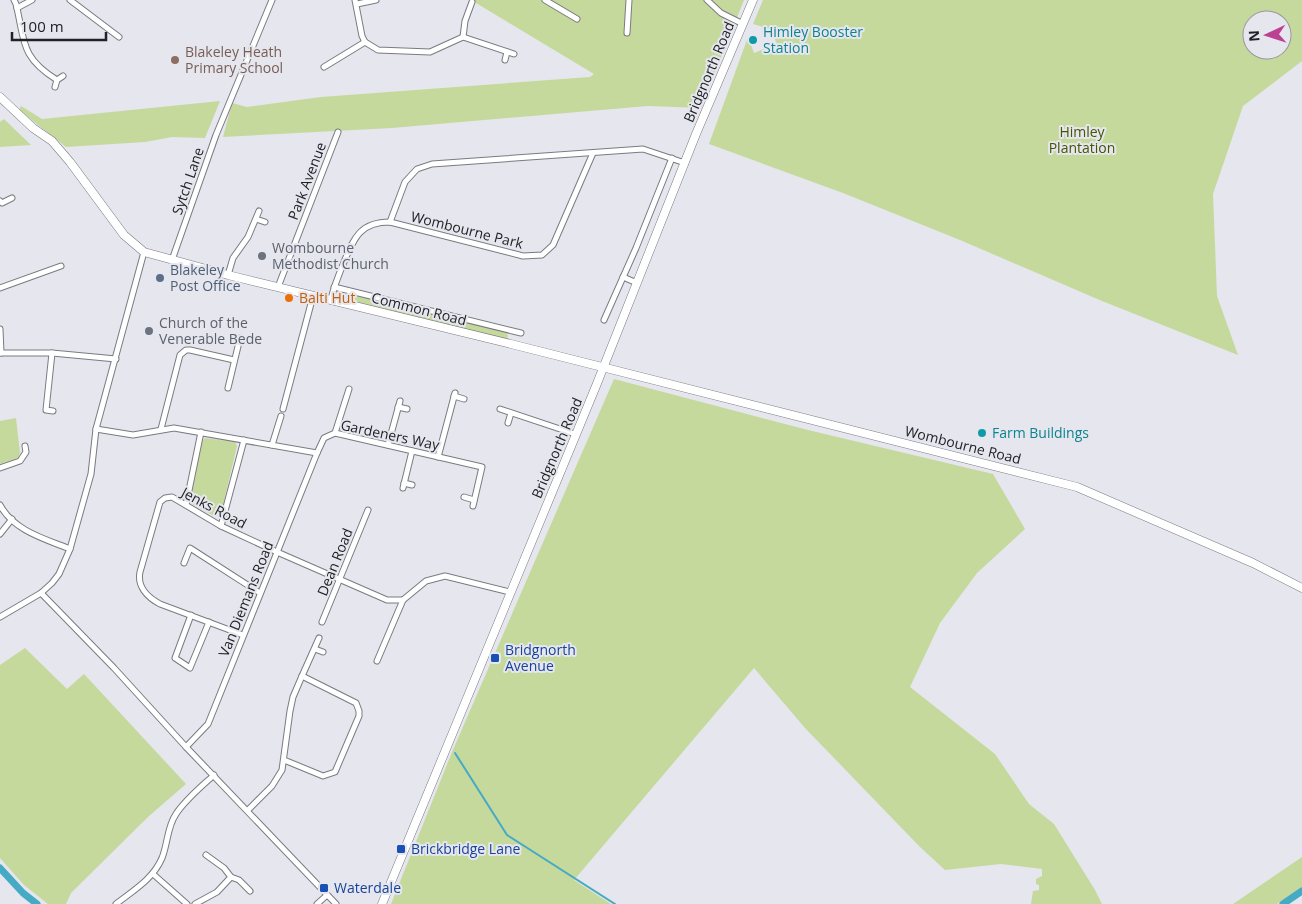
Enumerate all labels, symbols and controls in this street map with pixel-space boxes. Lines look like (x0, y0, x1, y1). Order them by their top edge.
scale bar (12, 10, 106, 42)
north arrow (1242, 10, 1292, 60)
text: 100 m (20, 16, 64, 36)
street label: Bridgnorth Road (679, 18, 738, 125)
place label: Himley Booster Station (763, 22, 863, 57)
text: N (1244, 30, 1263, 42)
marker: Himley Booster Station (747, 34, 759, 46)
place label: Blakeley Heath Primary School (185, 42, 283, 77)
marker: Blakeley Heath Primary School (169, 54, 181, 66)
park label: Himley Plantation (1049, 122, 1115, 157)
street label: Park Avenue (283, 139, 330, 222)
street label: Sytch Lane (167, 144, 208, 217)
street label: Wombourne Park (409, 206, 526, 253)
place label: Wombourne Methodist Church (272, 238, 389, 273)
marker: Wombourne Methodist Church (256, 250, 268, 262)
place label: Blakeley Post Office (170, 260, 241, 295)
marker: Blakeley Post Office (154, 272, 166, 284)
place label: Balti Hut (299, 288, 355, 307)
street label: Common Road (370, 288, 469, 329)
marker: Balti Hut (283, 292, 295, 304)
place label: Church of the Venerable Bede (159, 313, 262, 348)
marker: Church of the Venerable Bede (143, 325, 155, 337)
street label: Bridgnorth Road (527, 394, 586, 501)
street label: Gardeners Way (339, 415, 442, 454)
street label: Wombourne Road (903, 421, 1023, 468)
place label: Farm Buildings (992, 423, 1089, 442)
marker: Farm Buildings (976, 427, 988, 439)
street label: Jenks Road (177, 481, 250, 533)
street label: Dean Road (312, 525, 357, 598)
street label: Van Diemans Road (214, 538, 277, 659)
place label: Bridgnorth Avenue (505, 640, 576, 675)
marker: Bridgnorth Avenue (489, 652, 501, 664)
place label: Brickbridge Lane (411, 839, 521, 858)
marker: Brickbridge Lane (395, 843, 407, 855)
place label: Waterdale (334, 878, 401, 897)
marker: Waterdale (318, 882, 330, 894)

